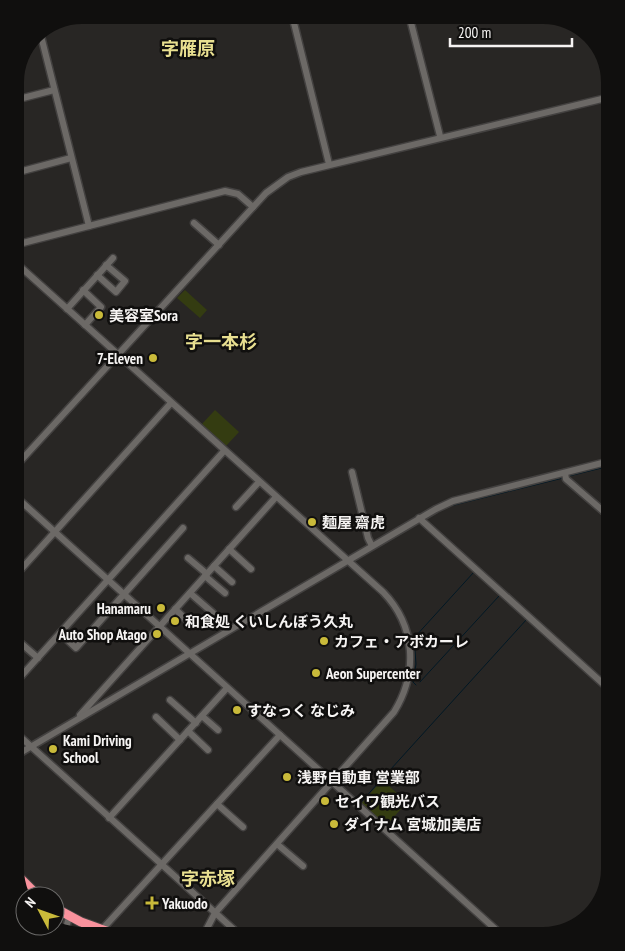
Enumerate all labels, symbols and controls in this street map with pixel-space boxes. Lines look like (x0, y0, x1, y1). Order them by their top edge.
scale bar (450, 15, 572, 47)
text: 200 m (458, 23, 491, 42)
district label: 字雁原 (161, 37, 215, 60)
place label: 美容室Sora (109, 306, 178, 325)
marker: 美容室Sora (93, 309, 105, 321)
district label: 字一本杉 (185, 330, 257, 353)
place label: 7-Eleven (97, 349, 143, 368)
marker: 7-Eleven (147, 352, 159, 364)
place label: 麺屋 齋虎 (322, 513, 385, 532)
marker: 麺屋 齋虎 (306, 516, 318, 528)
place label: Hanamaru (97, 599, 151, 618)
marker: Hanamaru (155, 602, 167, 614)
place label: 和食処 くいしんぼう久丸 (185, 612, 353, 631)
marker: 和食処 くいしんぼう久丸 (169, 615, 181, 627)
place label: Auto Shop Atago (57, 625, 147, 644)
marker: Auto Shop Atago (151, 628, 163, 640)
place label: カフェ・アボカーレ (334, 632, 469, 651)
marker: カフェ・アボカーレ (318, 635, 330, 647)
place label: Aeon Supercenter (325, 664, 421, 683)
marker: Aeon Supercenter (310, 667, 322, 679)
place label: すなっく なじみ (247, 701, 355, 720)
marker: すなっく なじみ (231, 704, 243, 716)
place label: Kami Driving School (63, 731, 132, 767)
marker: Kami Driving School (47, 743, 59, 755)
place label: 浅野自動車 営業部 (297, 768, 420, 787)
marker: 浅野自動車 営業部 (281, 771, 293, 783)
place label: セイワ観光バス (335, 792, 440, 811)
marker: セイワ観光バス (319, 795, 331, 807)
place label: ダイナム 宮城加美店 (344, 815, 481, 834)
marker: ダイナム 宮城加美店 (328, 818, 340, 830)
district label: 字赤塚 (181, 867, 235, 890)
north arrow (15, 886, 65, 936)
text: N (21, 894, 39, 911)
place label: Yakuodo (161, 894, 208, 913)
marker: Yakuodo (146, 897, 158, 909)

